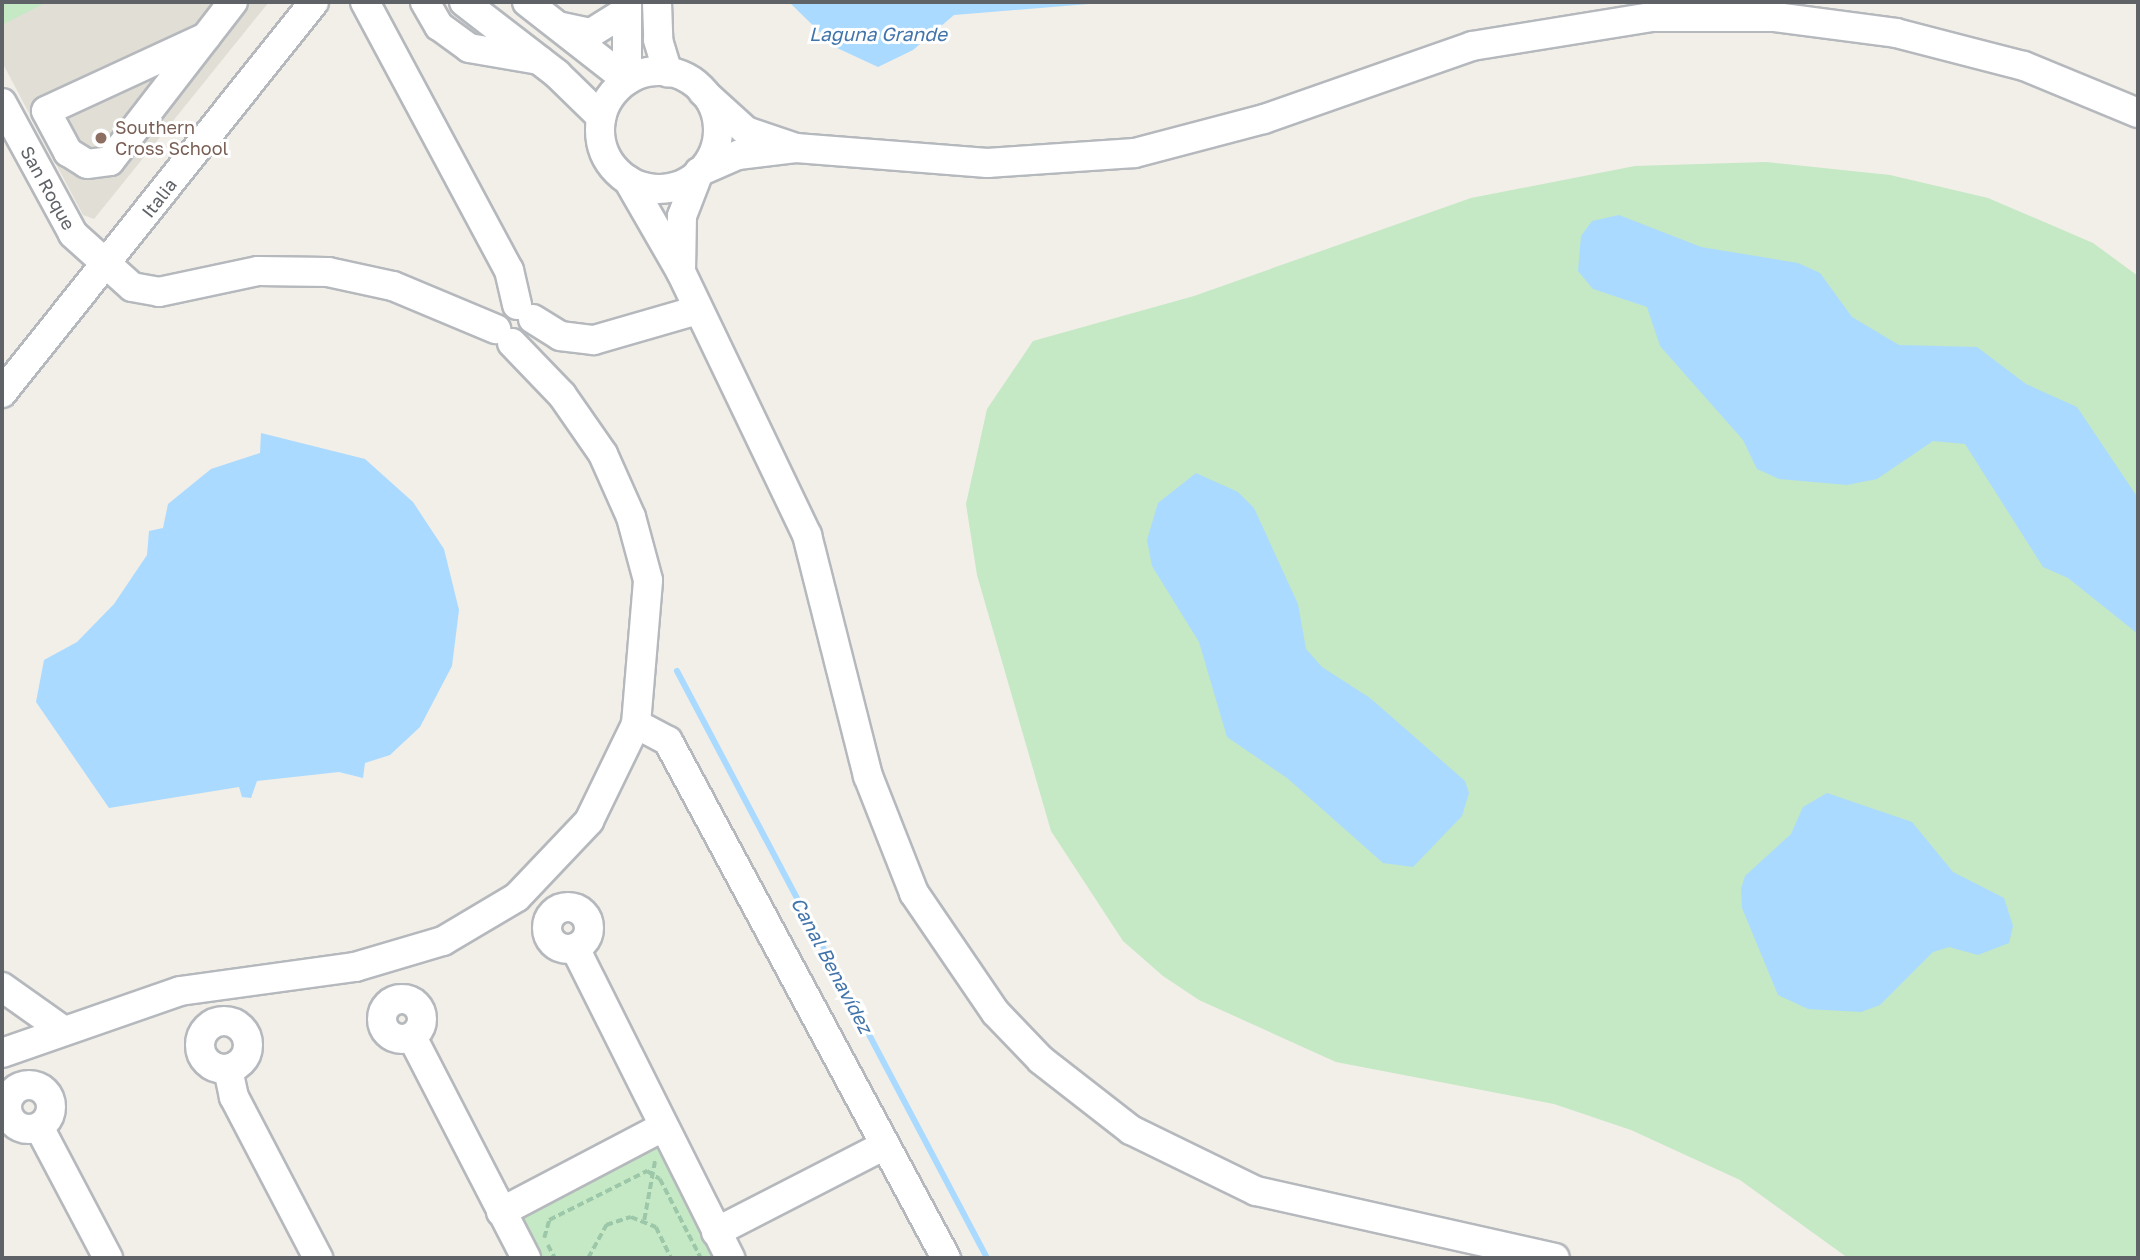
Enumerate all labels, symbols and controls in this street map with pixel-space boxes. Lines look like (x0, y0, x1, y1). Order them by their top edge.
water label: Laguna Grande (809, 23, 947, 45)
place label: Southern Cross School (115, 117, 228, 160)
marker: Southern Cross School (93, 130, 109, 146)
street label: San Roque (16, 142, 80, 234)
street label: Italia (137, 174, 181, 222)
water label: Canal Benavídez (787, 893, 877, 1037)

